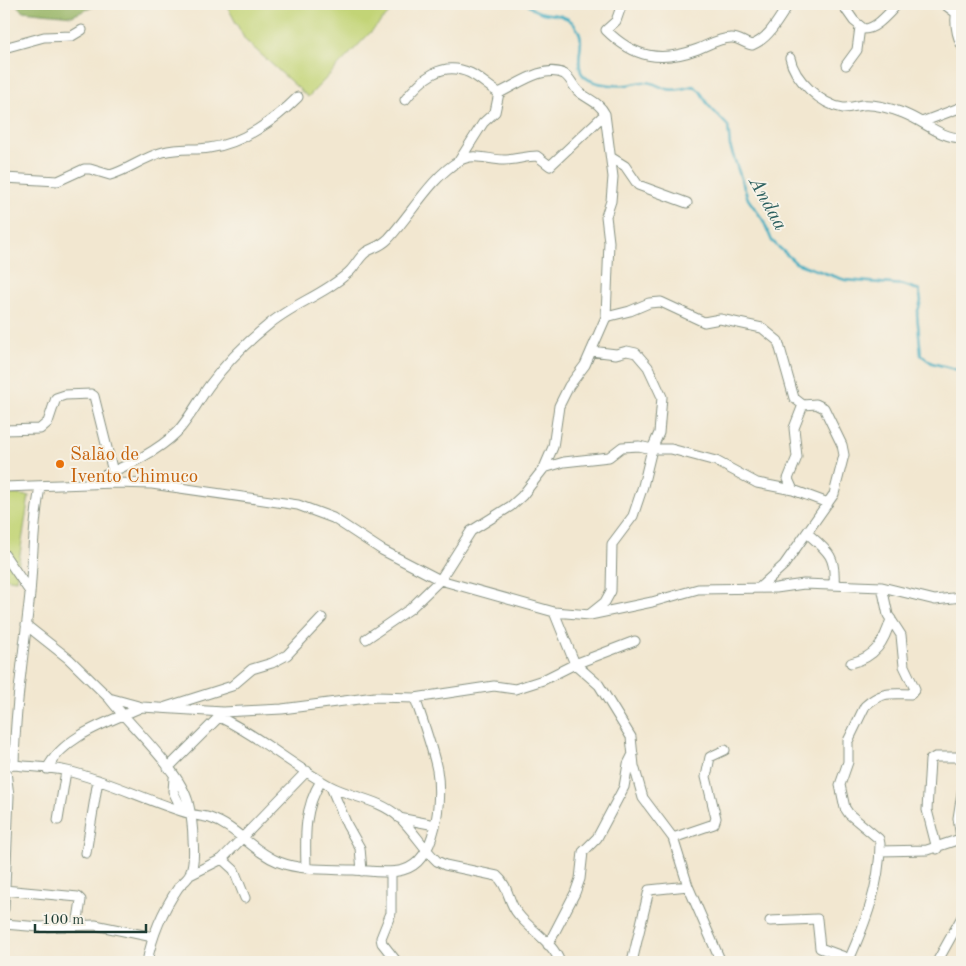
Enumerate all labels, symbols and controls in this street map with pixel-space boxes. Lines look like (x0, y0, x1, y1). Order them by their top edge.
water label: Andaa (744, 173, 790, 234)
place label: Salão de Ivento Chimuco (70, 446, 198, 487)
marker: Salão de Ivento Chimuco (54, 458, 66, 470)
scale bar (35, 901, 146, 933)
text: 100 m (42, 913, 84, 928)

